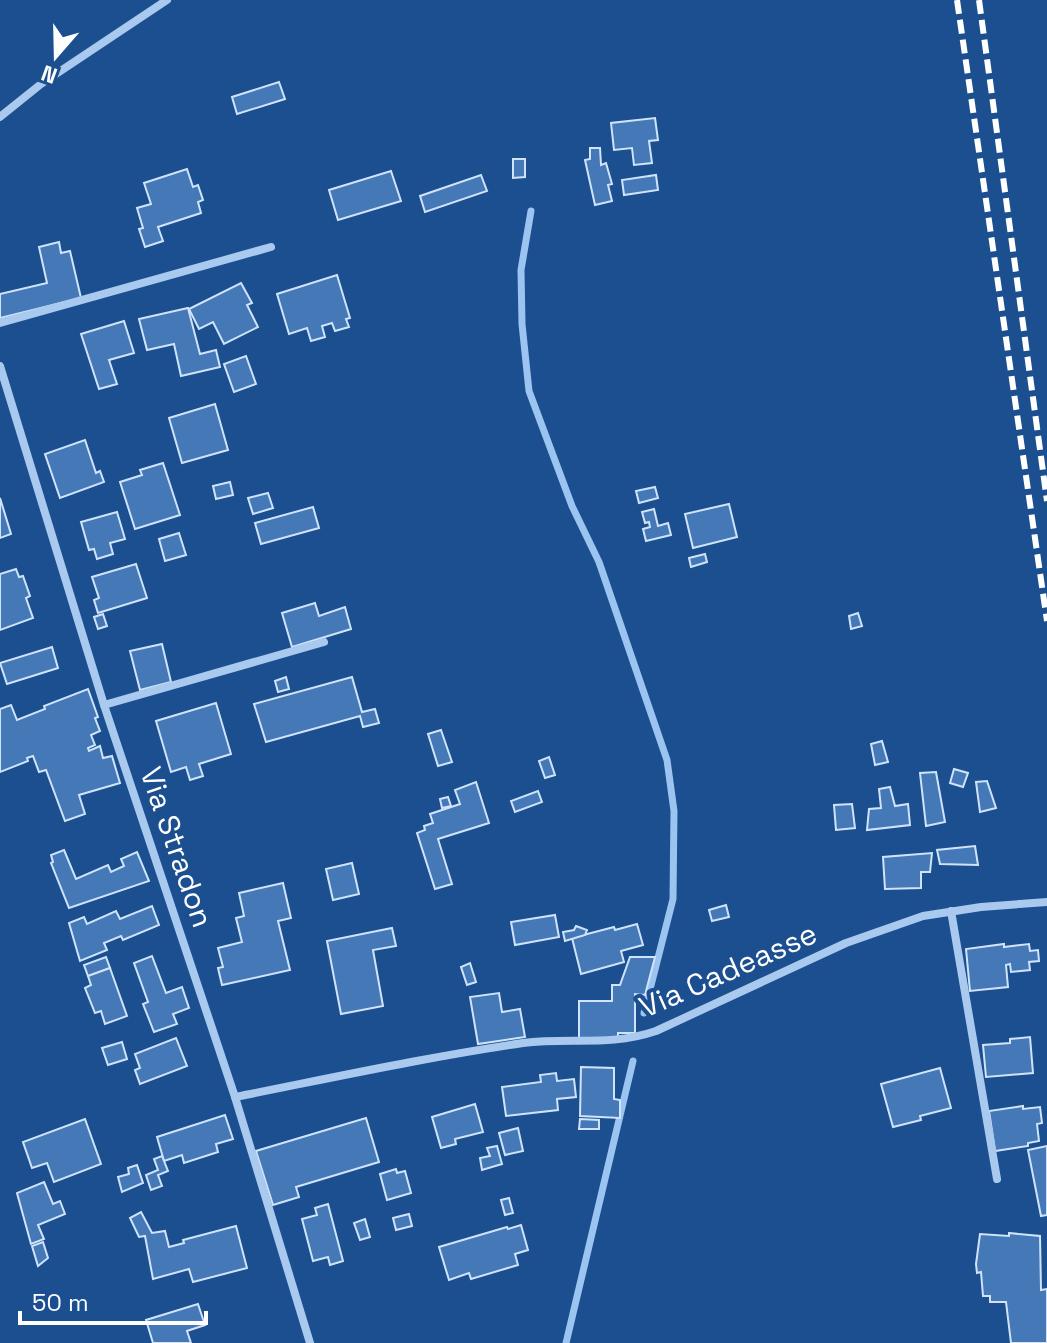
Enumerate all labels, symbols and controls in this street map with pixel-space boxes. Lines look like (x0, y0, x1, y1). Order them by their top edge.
north arrow (16, 16, 96, 96)
text: N (37, 59, 61, 90)
street label: Via Stradon (131, 762, 223, 932)
street label: Via Cadeasse (633, 913, 823, 1027)
scale bar (20, 1275, 206, 1325)
text: 50 m (32, 1287, 89, 1318)

